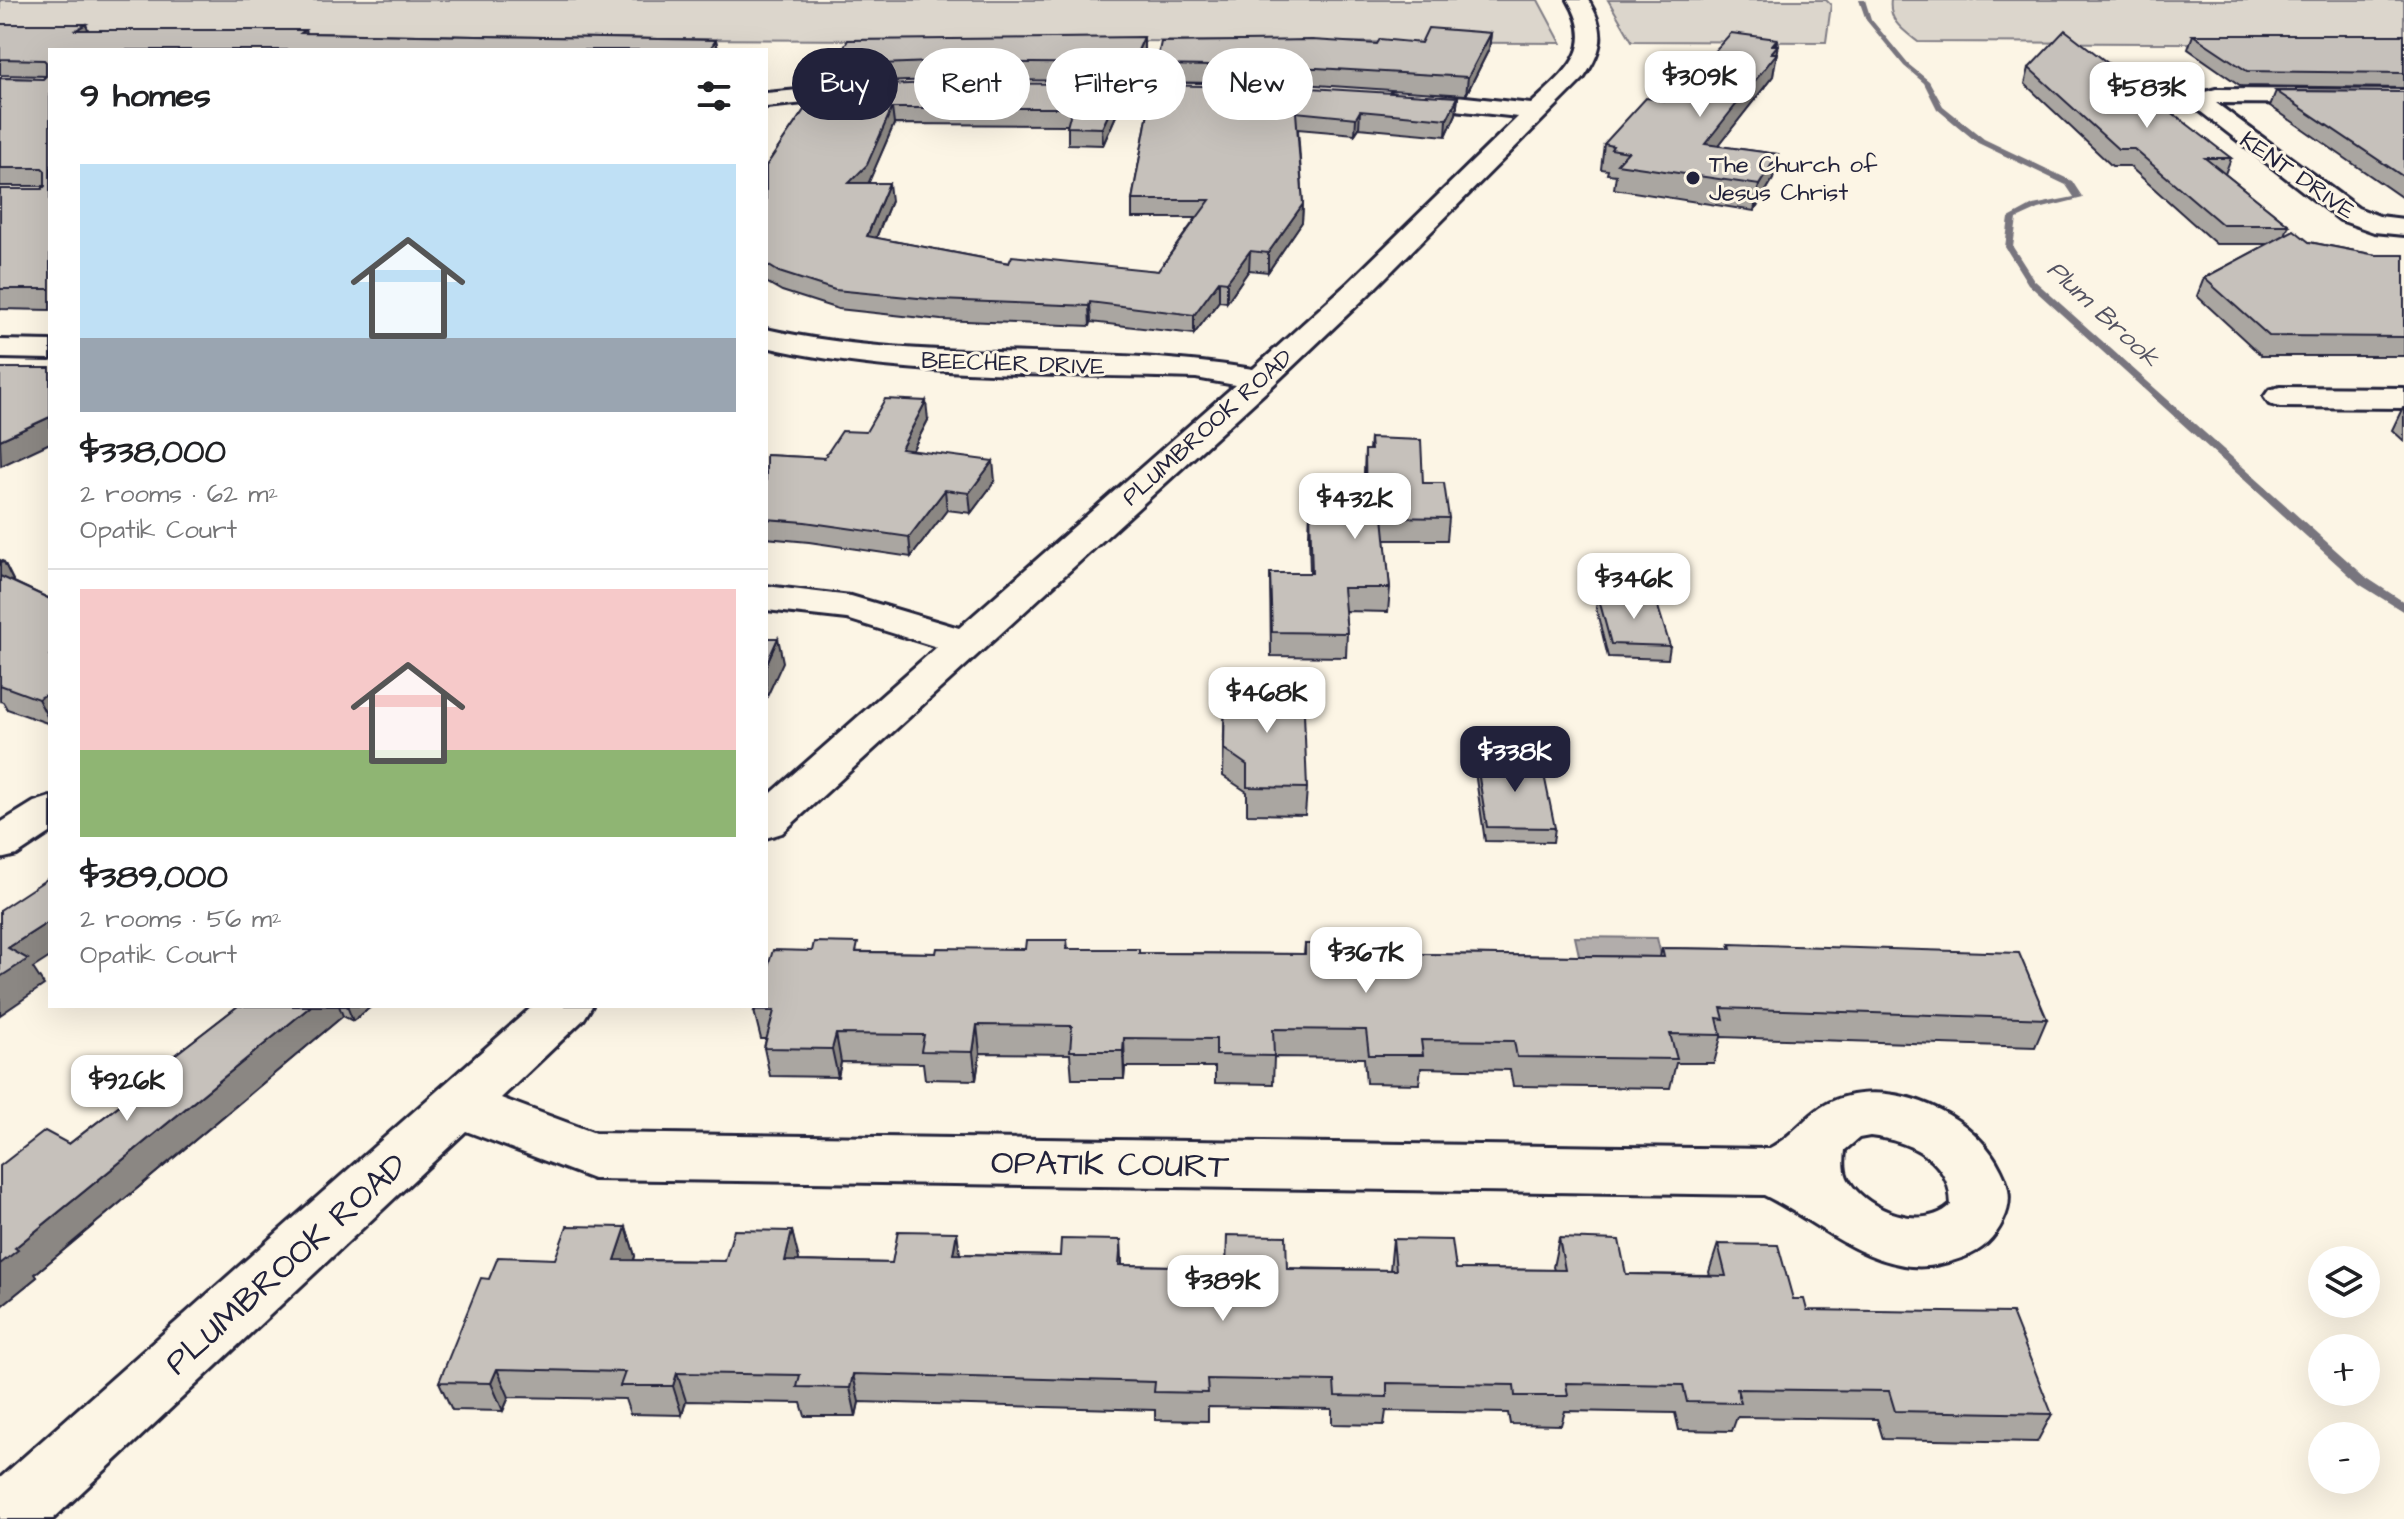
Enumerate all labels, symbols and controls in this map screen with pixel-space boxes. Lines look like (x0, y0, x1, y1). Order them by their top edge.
chip: Buy (792, 48, 898, 120)
chip: Rent (914, 48, 1030, 120)
chip: Filters (1046, 48, 1186, 120)
chip: New (1202, 48, 1313, 120)
pin: $309K (1644, 51, 1756, 119)
text: $309K (1663, 59, 1737, 95)
pin: $583K (2091, 62, 2203, 130)
text: $583K (2108, 70, 2186, 106)
text: 9 homes (80, 72, 211, 120)
icon: filters (692, 74, 736, 118)
street label: KENT DRIVE (2233, 123, 2362, 228)
place label: The Church of Jesus Christ (1709, 148, 1878, 210)
marker: The Church of Jesus Christ (1684, 169, 1702, 187)
icon: home (336, 216, 480, 360)
water label: Plum Brook (2039, 252, 2168, 376)
street label: PLUMBROOK ROAD (1115, 342, 1301, 514)
street label: BEECHER DRIVE (921, 344, 1105, 384)
text: $338,000 (80, 428, 226, 476)
pin: $432K (1299, 473, 1411, 541)
text: 2 rooms · 62 m² (80, 476, 278, 512)
text: $432K (1317, 481, 1393, 517)
text: Opatik Court (80, 512, 237, 548)
pin: $346K (1578, 553, 1690, 621)
text: $346K (1595, 561, 1673, 597)
icon: home (336, 641, 480, 785)
pin: $468K (1211, 667, 1323, 735)
text: $468K (1226, 675, 1308, 711)
pin: $338K (1459, 726, 1571, 794)
text: $338K (1478, 734, 1552, 770)
text: $389,000 (80, 853, 228, 901)
text: 2 rooms · 56 m² (80, 901, 282, 937)
pin: $367K (1310, 927, 1422, 995)
text: $367K (1328, 935, 1404, 971)
text: Opatik Court (80, 937, 237, 973)
pin: $926K (71, 1055, 183, 1123)
text: $926K (89, 1063, 165, 1099)
street label: OPATIK COURT (990, 1139, 1230, 1191)
street label: PLUMBROOK ROAD (155, 1142, 418, 1387)
map controls (2308, 1246, 2380, 1494)
button: layers (2308, 1246, 2380, 1318)
pin: $389K (1167, 1255, 1279, 1323)
text: $389K (1185, 1263, 1261, 1299)
button: + (2308, 1334, 2380, 1406)
button: − (2308, 1422, 2380, 1494)

